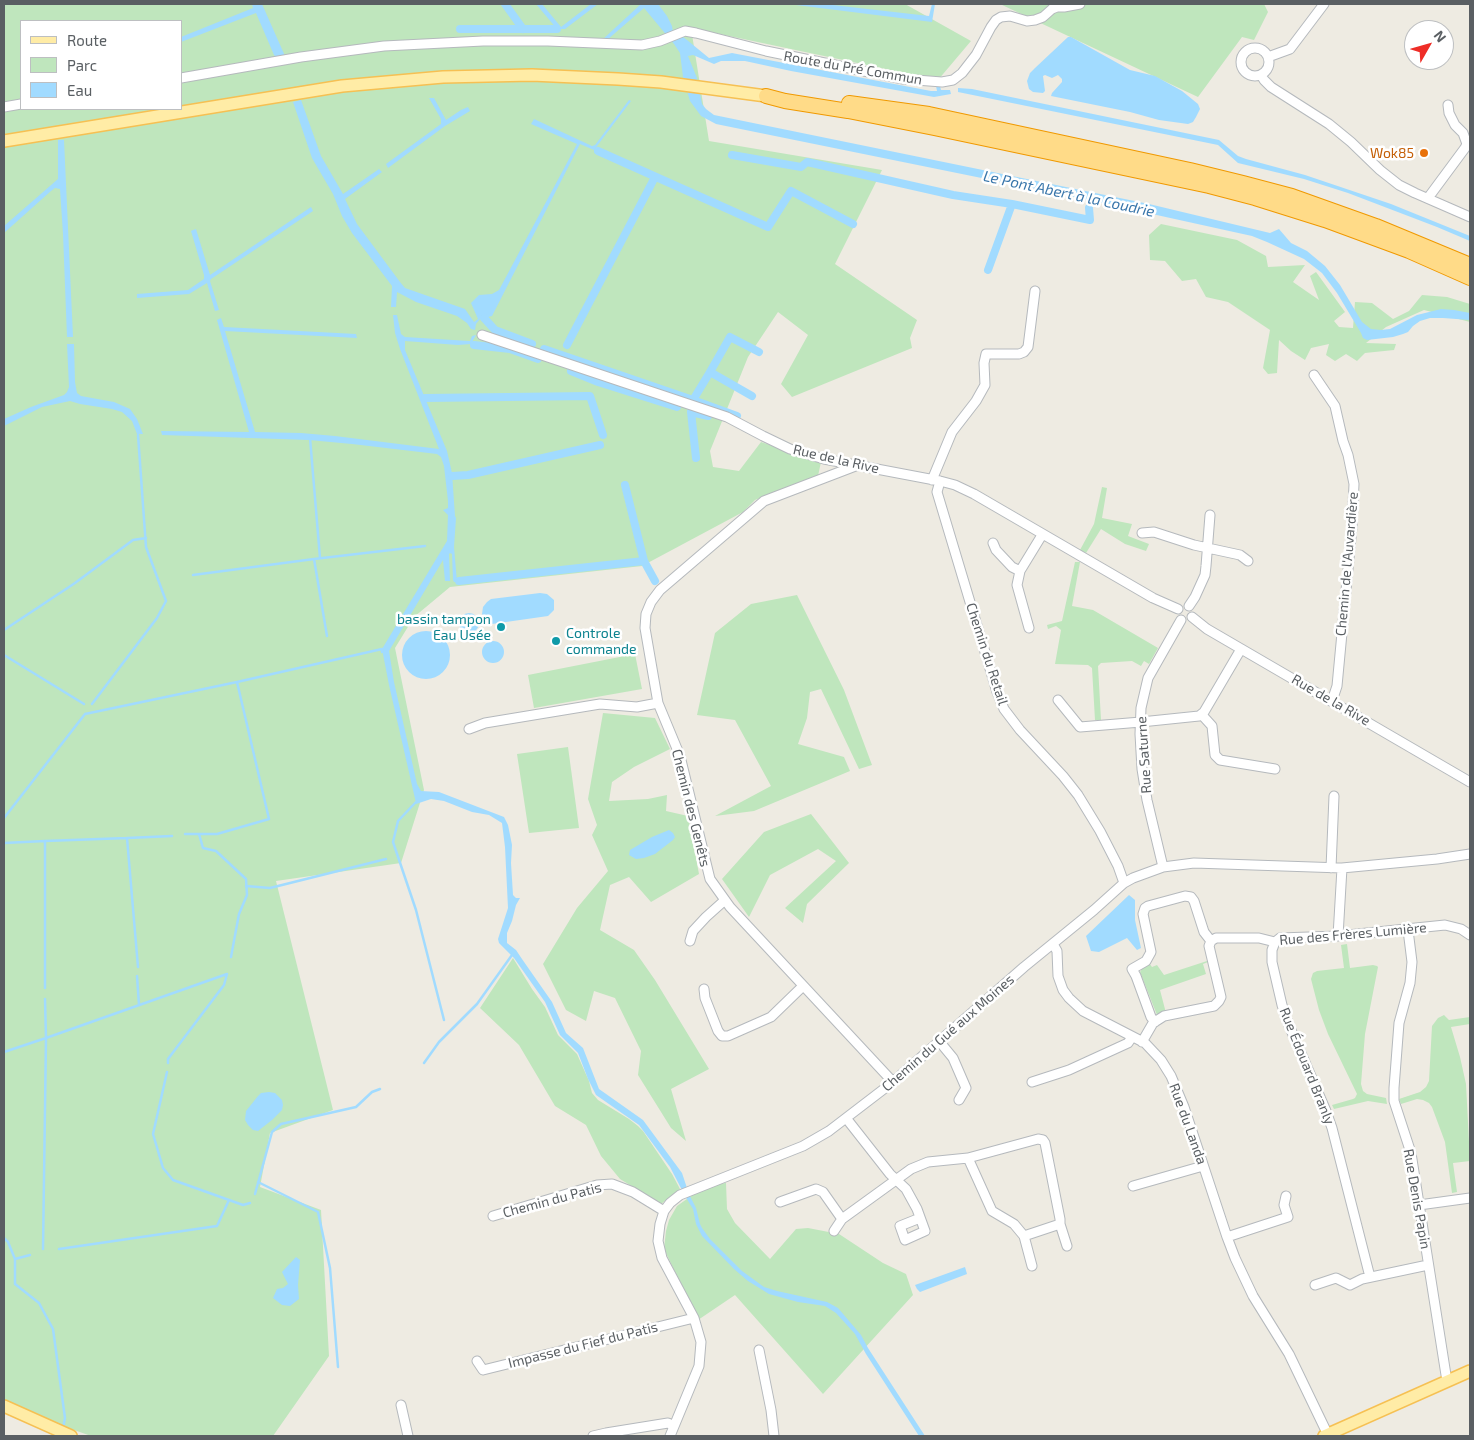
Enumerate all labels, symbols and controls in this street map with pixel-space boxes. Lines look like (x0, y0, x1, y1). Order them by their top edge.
legend (20, 20, 182, 110)
north arrow (1404, 20, 1454, 70)
text: N (1431, 27, 1450, 45)
text: Route (67, 31, 107, 49)
street label: Route du Pré Commun (782, 48, 924, 88)
text: Parc (67, 56, 97, 74)
text: Eau (67, 81, 92, 99)
place label: Wok85 (1370, 145, 1414, 161)
marker: Wok85 (1418, 147, 1430, 159)
water label: Le Pont Abert à la Coudrie (982, 167, 1156, 221)
street label: Rue de la Rive (791, 441, 881, 477)
street label: Chemin de l'Auvardière (1332, 491, 1362, 637)
street label: Chemin du Retail (963, 601, 1011, 707)
place label: bassin tampon Eau Usée (397, 611, 491, 644)
marker: bassin tampon Eau Usée (495, 621, 507, 633)
place label: Controle commande (566, 625, 637, 658)
marker: Controle commande (550, 635, 562, 647)
street label: Rue de la Rive (1289, 671, 1373, 729)
street label: Rue Saturne (1133, 716, 1155, 794)
street label: Chemin des Genêts (668, 747, 714, 869)
street label: Rue des Frères Lumière (1279, 919, 1427, 949)
street label: Chemin du Gué aux Moines (878, 971, 1018, 1095)
street label: Rue Édouard Branly (1276, 1005, 1338, 1127)
street label: Rue du Landa (1166, 1081, 1210, 1167)
street label: Rue Denis Papin (1400, 1148, 1434, 1250)
street label: Chemin du Patis (501, 1179, 603, 1221)
street label: Impasse du Fief du Patis (506, 1318, 660, 1372)

